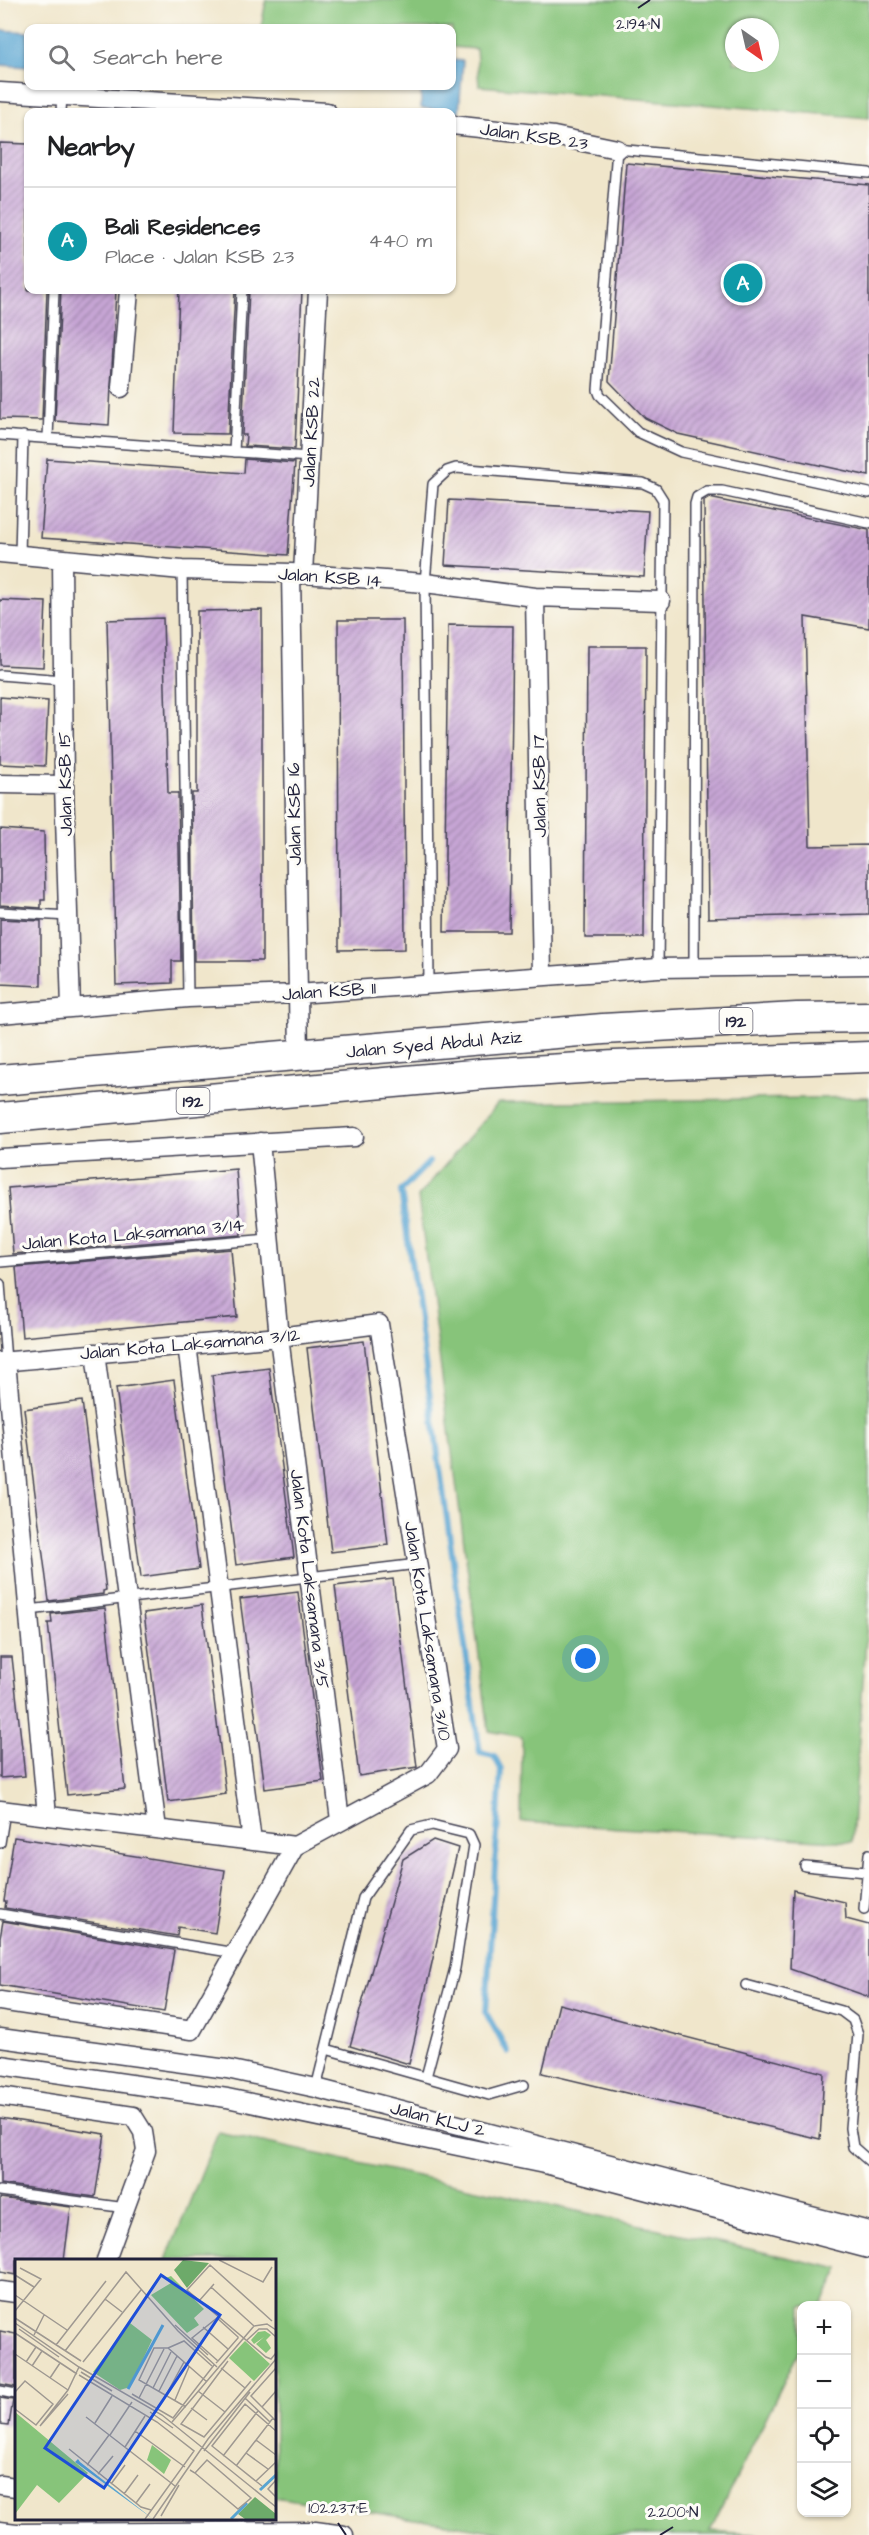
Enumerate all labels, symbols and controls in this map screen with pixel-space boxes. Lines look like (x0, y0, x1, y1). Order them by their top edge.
text: 2.194°N (616, 14, 660, 35)
north arrow (725, 18, 779, 72)
search box (24, 24, 456, 90)
icon: search (45, 41, 78, 74)
text: Search here (93, 42, 223, 73)
street label: Jalan KSB 23 (478, 117, 590, 156)
text: Nearby (48, 129, 135, 165)
text: Bali Residences (105, 212, 260, 243)
text: A (61, 227, 74, 255)
text: 440 m (369, 227, 432, 255)
text: Place · Jalan KSB 23 (105, 243, 294, 271)
pin: A (724, 260, 762, 306)
street label: Jalan KSB 22 (296, 376, 327, 488)
street label: Jalan KSB 14 (277, 561, 383, 594)
street label: Jalan KSB 15 (52, 731, 79, 836)
street label: Jalan KSB 17 (526, 734, 553, 838)
street label: Jalan KSB 16 (281, 762, 308, 866)
street label: Jalan KSB 11 (281, 976, 377, 1007)
road number: 192 (720, 1008, 752, 1034)
street label: Jalan Syed Abdul Aziz (345, 1024, 523, 1066)
road number: 192 (176, 1088, 210, 1114)
street label: Jalan Kota Laksamana 3/14 (21, 1212, 245, 1257)
street label: Jalan Kota Laksamana 3/12 (79, 1322, 302, 1367)
street label: Jalan Kota Laksamana 3/5 (284, 1468, 335, 1691)
street label: Jalan Kota Laksamana 3/10 (398, 1520, 457, 1743)
your location (571, 1644, 600, 1673)
street label: Jalan KLJ 2 (388, 2096, 489, 2144)
inset map (15, 2259, 276, 2520)
map controls (797, 2301, 851, 2517)
button: + (797, 2301, 851, 2355)
button: − (797, 2355, 851, 2409)
button: locate (797, 2409, 851, 2463)
button: layers (797, 2463, 851, 2517)
text: 102.237°E (308, 2498, 368, 2519)
text: 2.200°N (648, 2502, 698, 2523)

